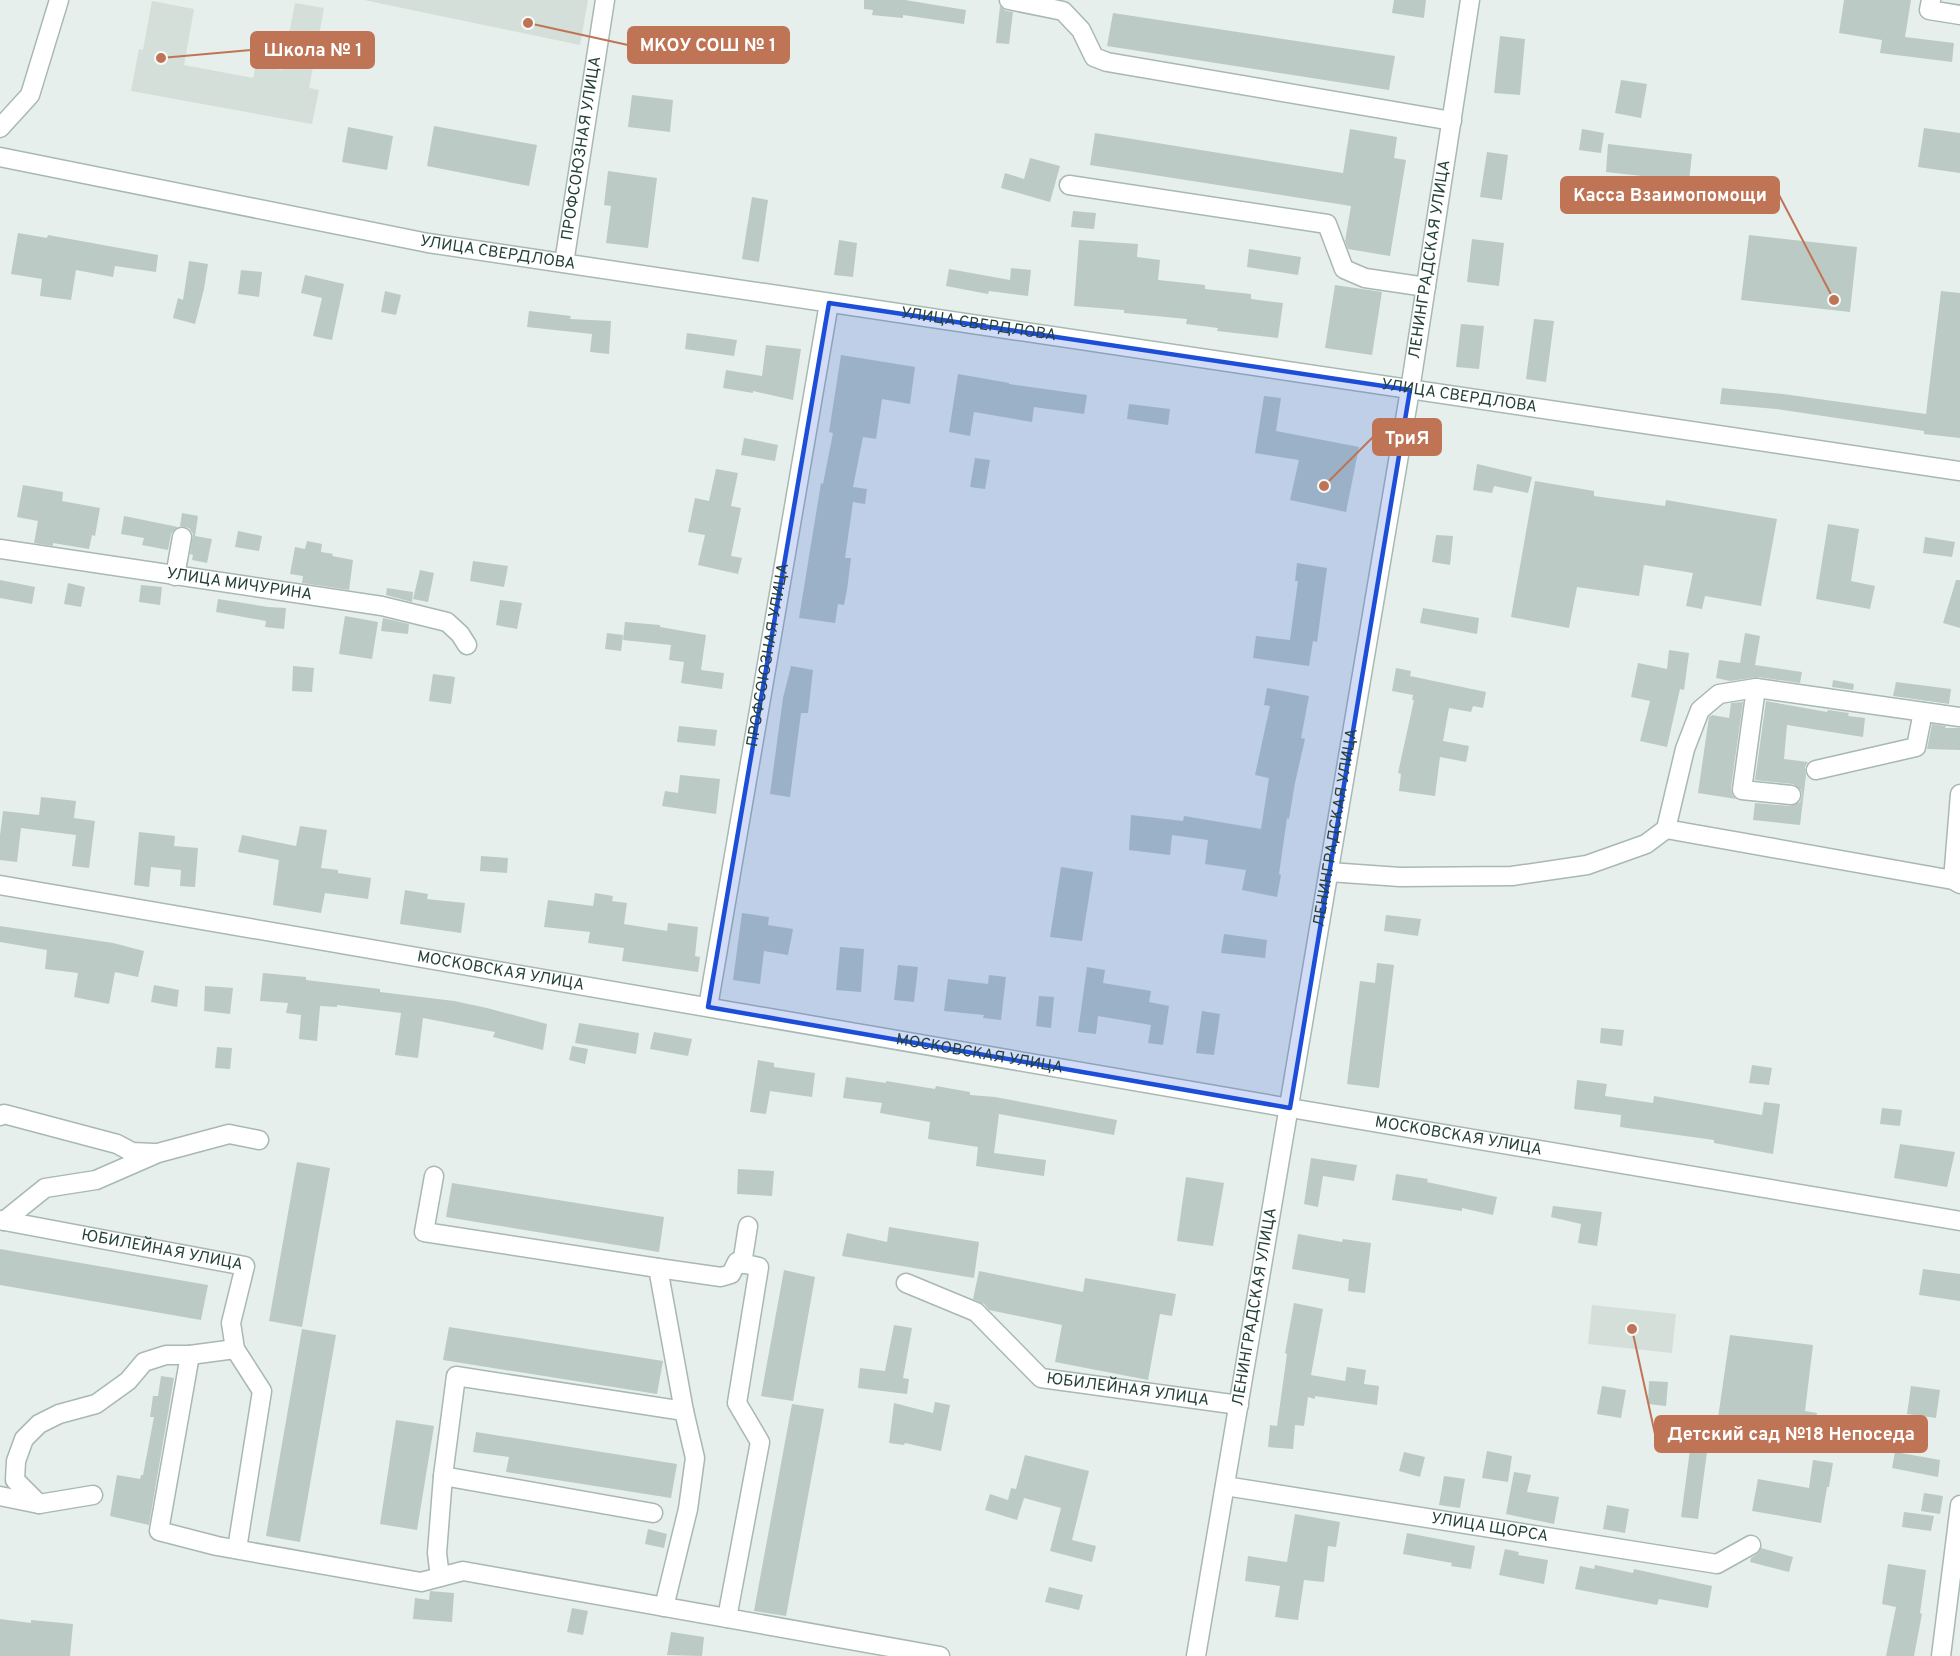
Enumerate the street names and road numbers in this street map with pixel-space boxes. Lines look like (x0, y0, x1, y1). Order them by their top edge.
street label: ПРОФСОЮЗНАЯ УЛИЦА (558, 55, 606, 242)
street label: ЛЕНИНГРАДСКАЯ УЛИЦА (1405, 159, 1455, 360)
street label: УЛИЦА СВЕРДЛОВА (418, 232, 577, 275)
street label: УЛИЦА СВЕРДЛОВА (899, 303, 1058, 346)
street label: УЛИЦА СВЕРДЛОВА (1380, 375, 1538, 418)
street label: ПРОФСОЮЗНАЯ УЛИЦА (743, 562, 794, 749)
street label: УЛИЦА МИЧУРИНА (165, 564, 314, 605)
street label: ЛЕНИНГРАДСКАЯ УЛИЦА (1309, 727, 1363, 929)
street label: МОСКОВСКАЯ УЛИЦА (415, 947, 586, 996)
street label: МОСКОВСКАЯ УЛИЦА (894, 1030, 1065, 1079)
street label: МОСКОВСКАЯ УЛИЦА (1373, 1112, 1544, 1160)
street label: ЛЕНИНГРАДСКАЯ УЛИЦА (1228, 1206, 1282, 1408)
street label: ЮБИЛЕЙНАЯ УЛИЦА (80, 1225, 245, 1275)
street label: ЮБИЛЕЙНАЯ УЛИЦА (1045, 1369, 1211, 1411)
street label: УЛИЦА ЩОРСА (1430, 1509, 1550, 1547)

